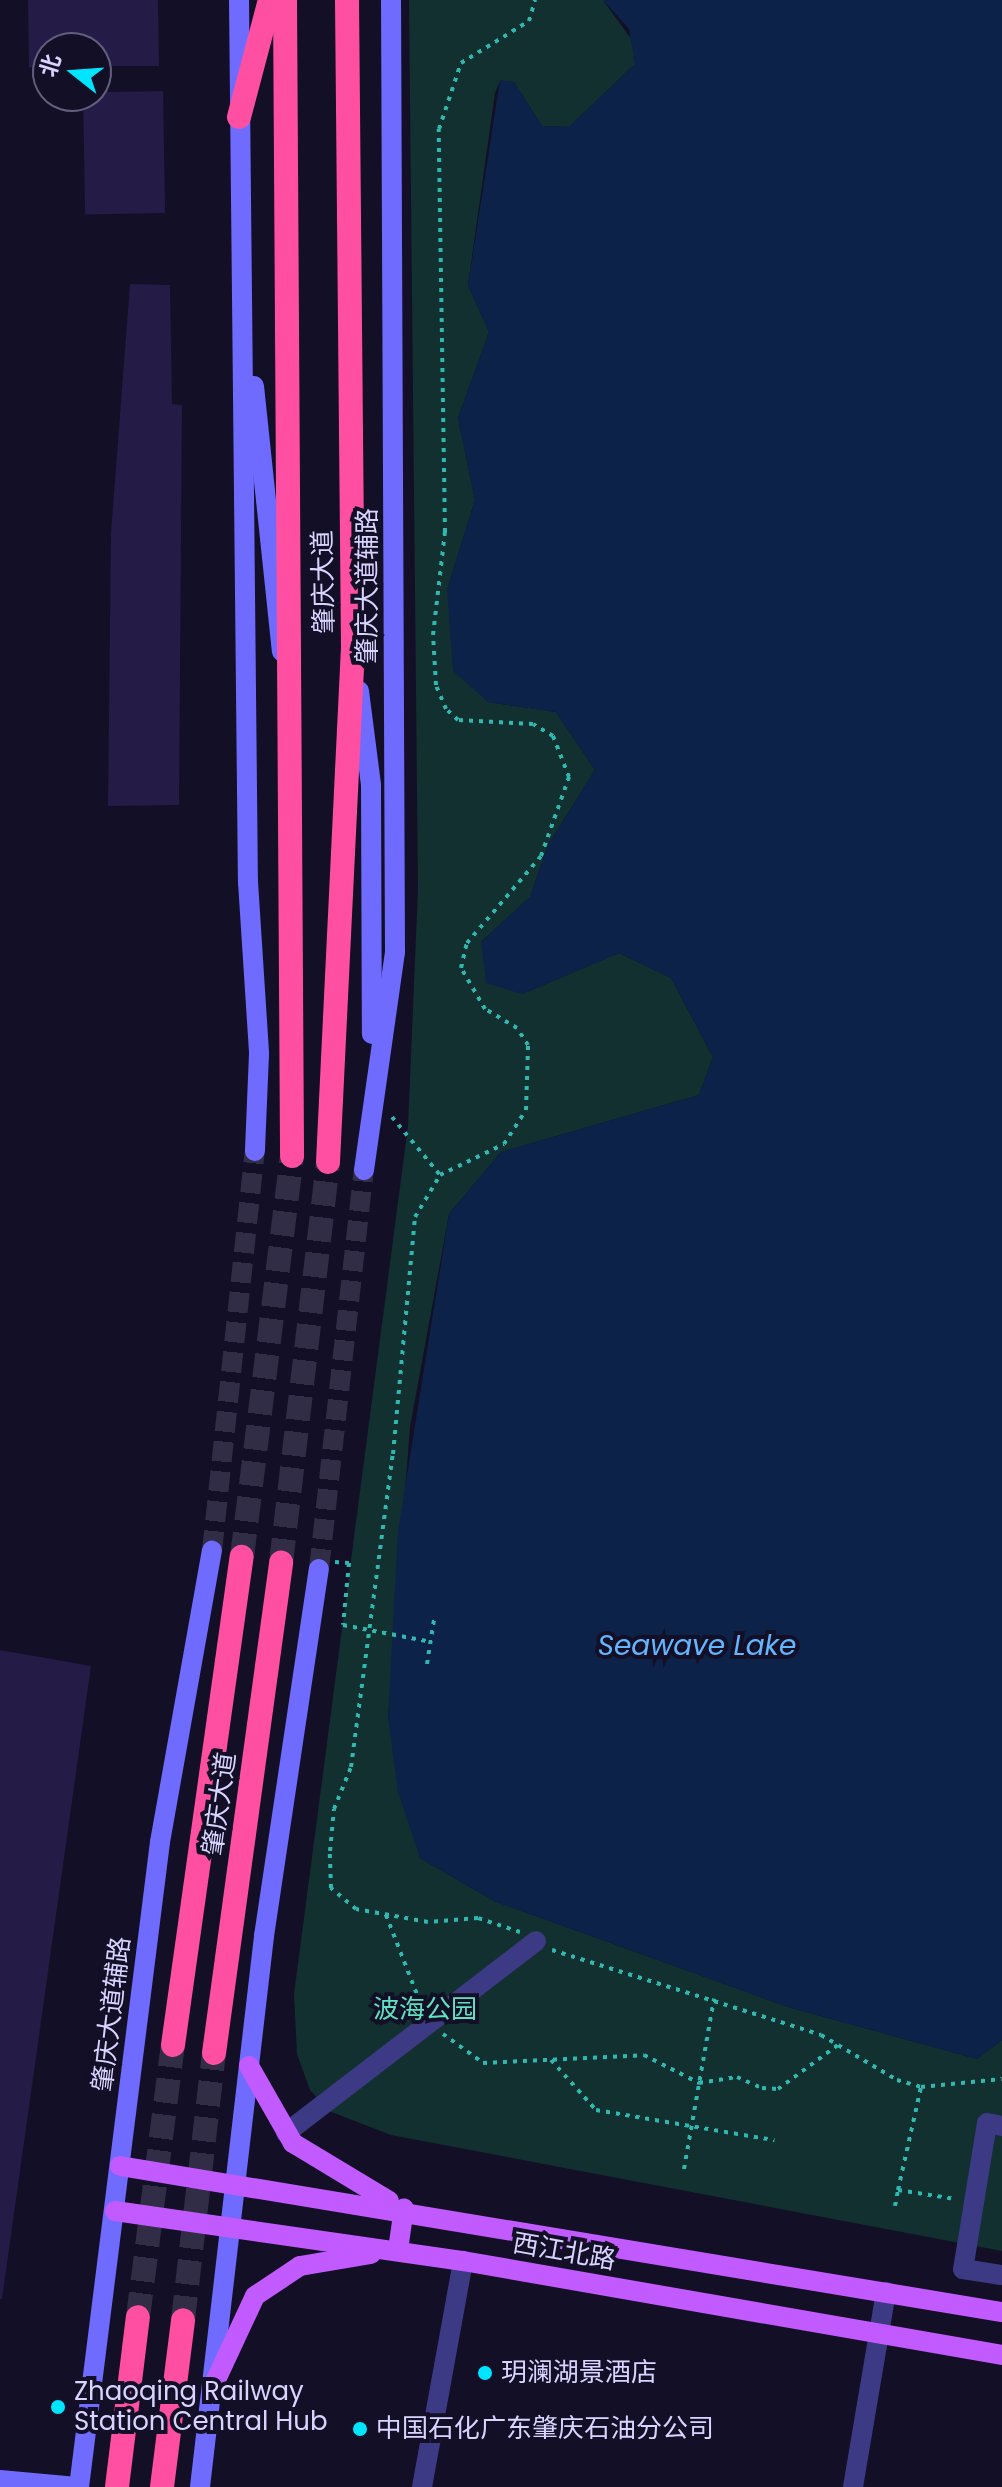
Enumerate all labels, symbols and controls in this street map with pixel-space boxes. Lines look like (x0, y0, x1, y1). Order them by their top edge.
north arrow (32, 32, 112, 112)
text: 北 (32, 50, 69, 80)
street label: 肇庆大道辅路 (352, 508, 384, 664)
street label: 肇庆大道 (307, 530, 341, 634)
water label: Seawave Lake (598, 1629, 796, 1663)
street label: 肇庆大道 (197, 1750, 243, 1858)
street label: 肇庆大道辅路 (87, 1935, 137, 2093)
park label: 波海公园 (373, 1994, 477, 2026)
street label: 西江北路 (510, 2228, 618, 2276)
place label: 玥澜湖景酒店 (501, 2357, 657, 2389)
marker: 玥澜湖景酒店 (476, 2364, 494, 2382)
place label: Zhaoqing Railway Station Central Hub (74, 2376, 327, 2438)
marker: Zhaoqing Railway Station Central Hub (49, 2398, 67, 2416)
place label: 中国石化广东肇庆石油分公司 (376, 2413, 714, 2445)
marker: 中国石化广东肇庆石油分公司 (351, 2420, 369, 2438)

